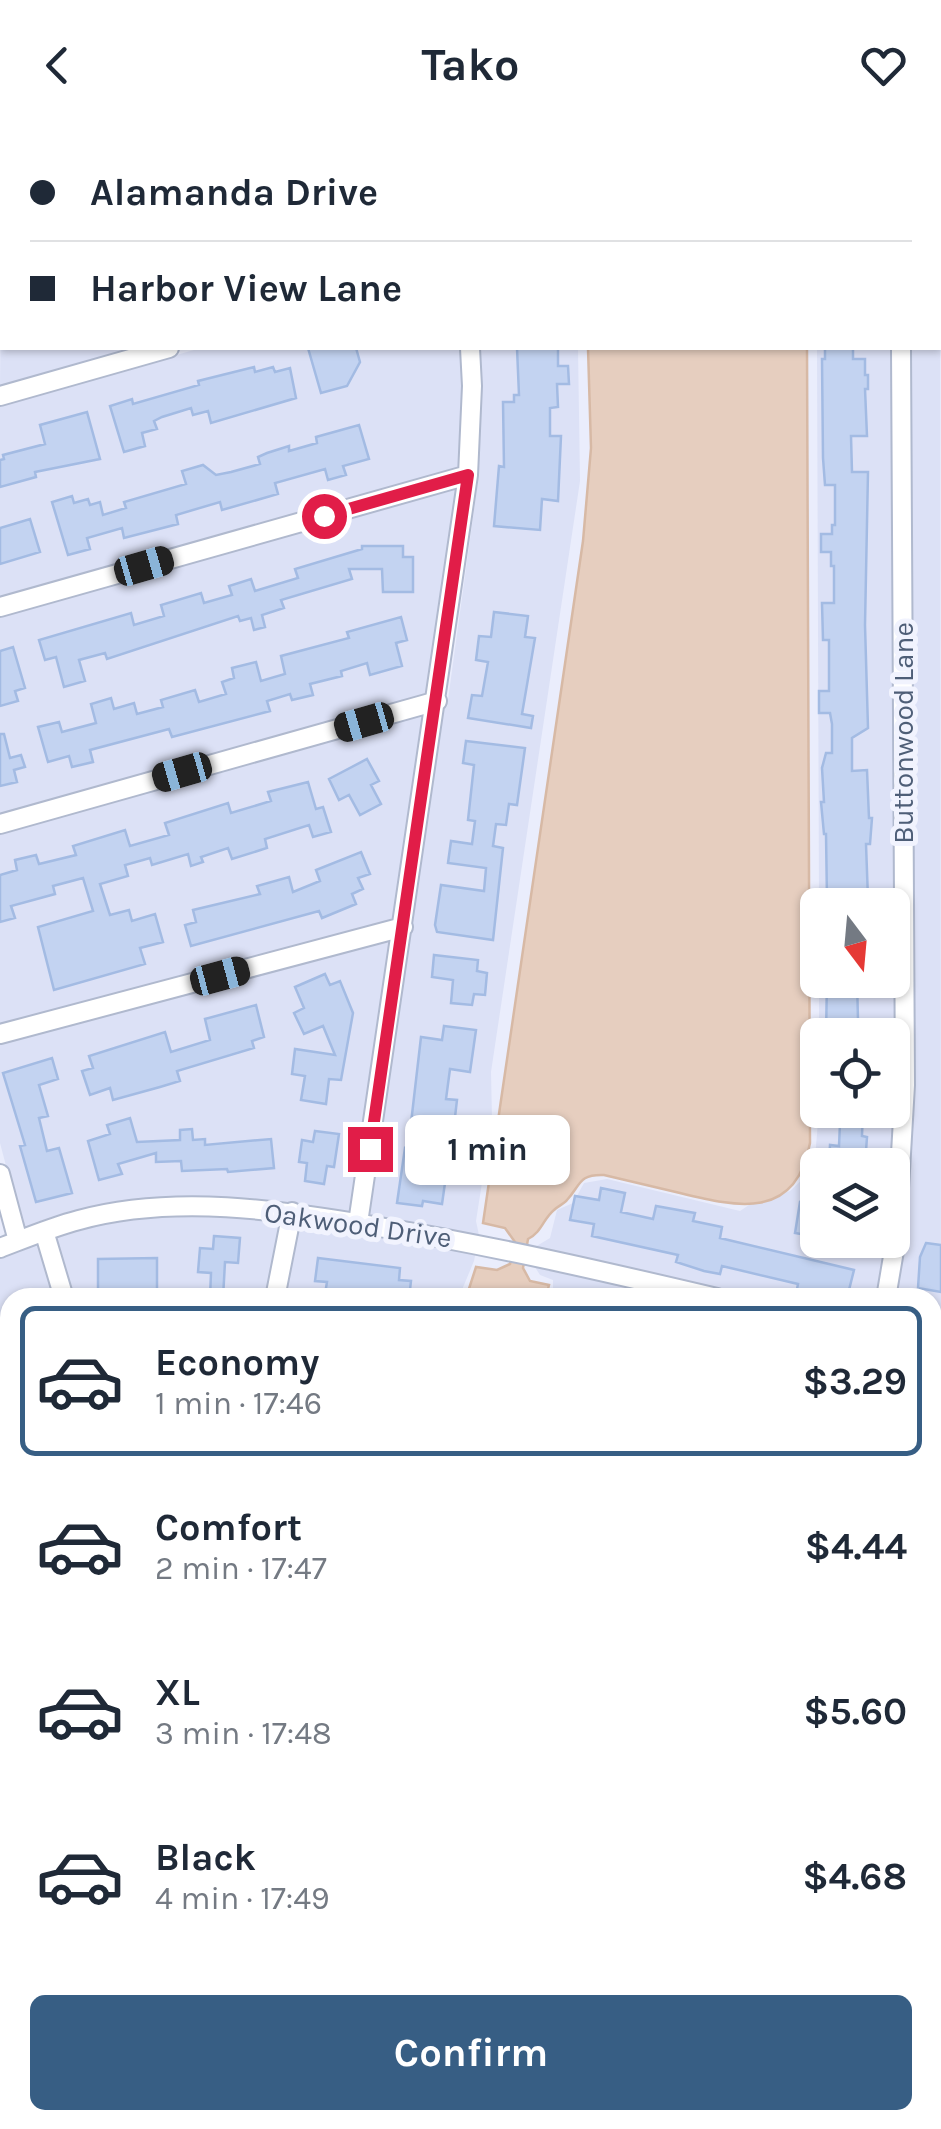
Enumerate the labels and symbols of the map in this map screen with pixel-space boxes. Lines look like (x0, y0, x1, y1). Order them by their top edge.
route start (302, 494, 347, 539)
car (111, 543, 177, 589)
street label: Buttonwood Lane (887, 622, 920, 844)
car (331, 699, 397, 745)
car (149, 749, 215, 795)
north arrow (800, 888, 910, 998)
car (187, 954, 253, 998)
callout: 1 min (405, 1114, 570, 1184)
route end (348, 1127, 393, 1172)
street label: Oakwood Drive (262, 1196, 454, 1254)

